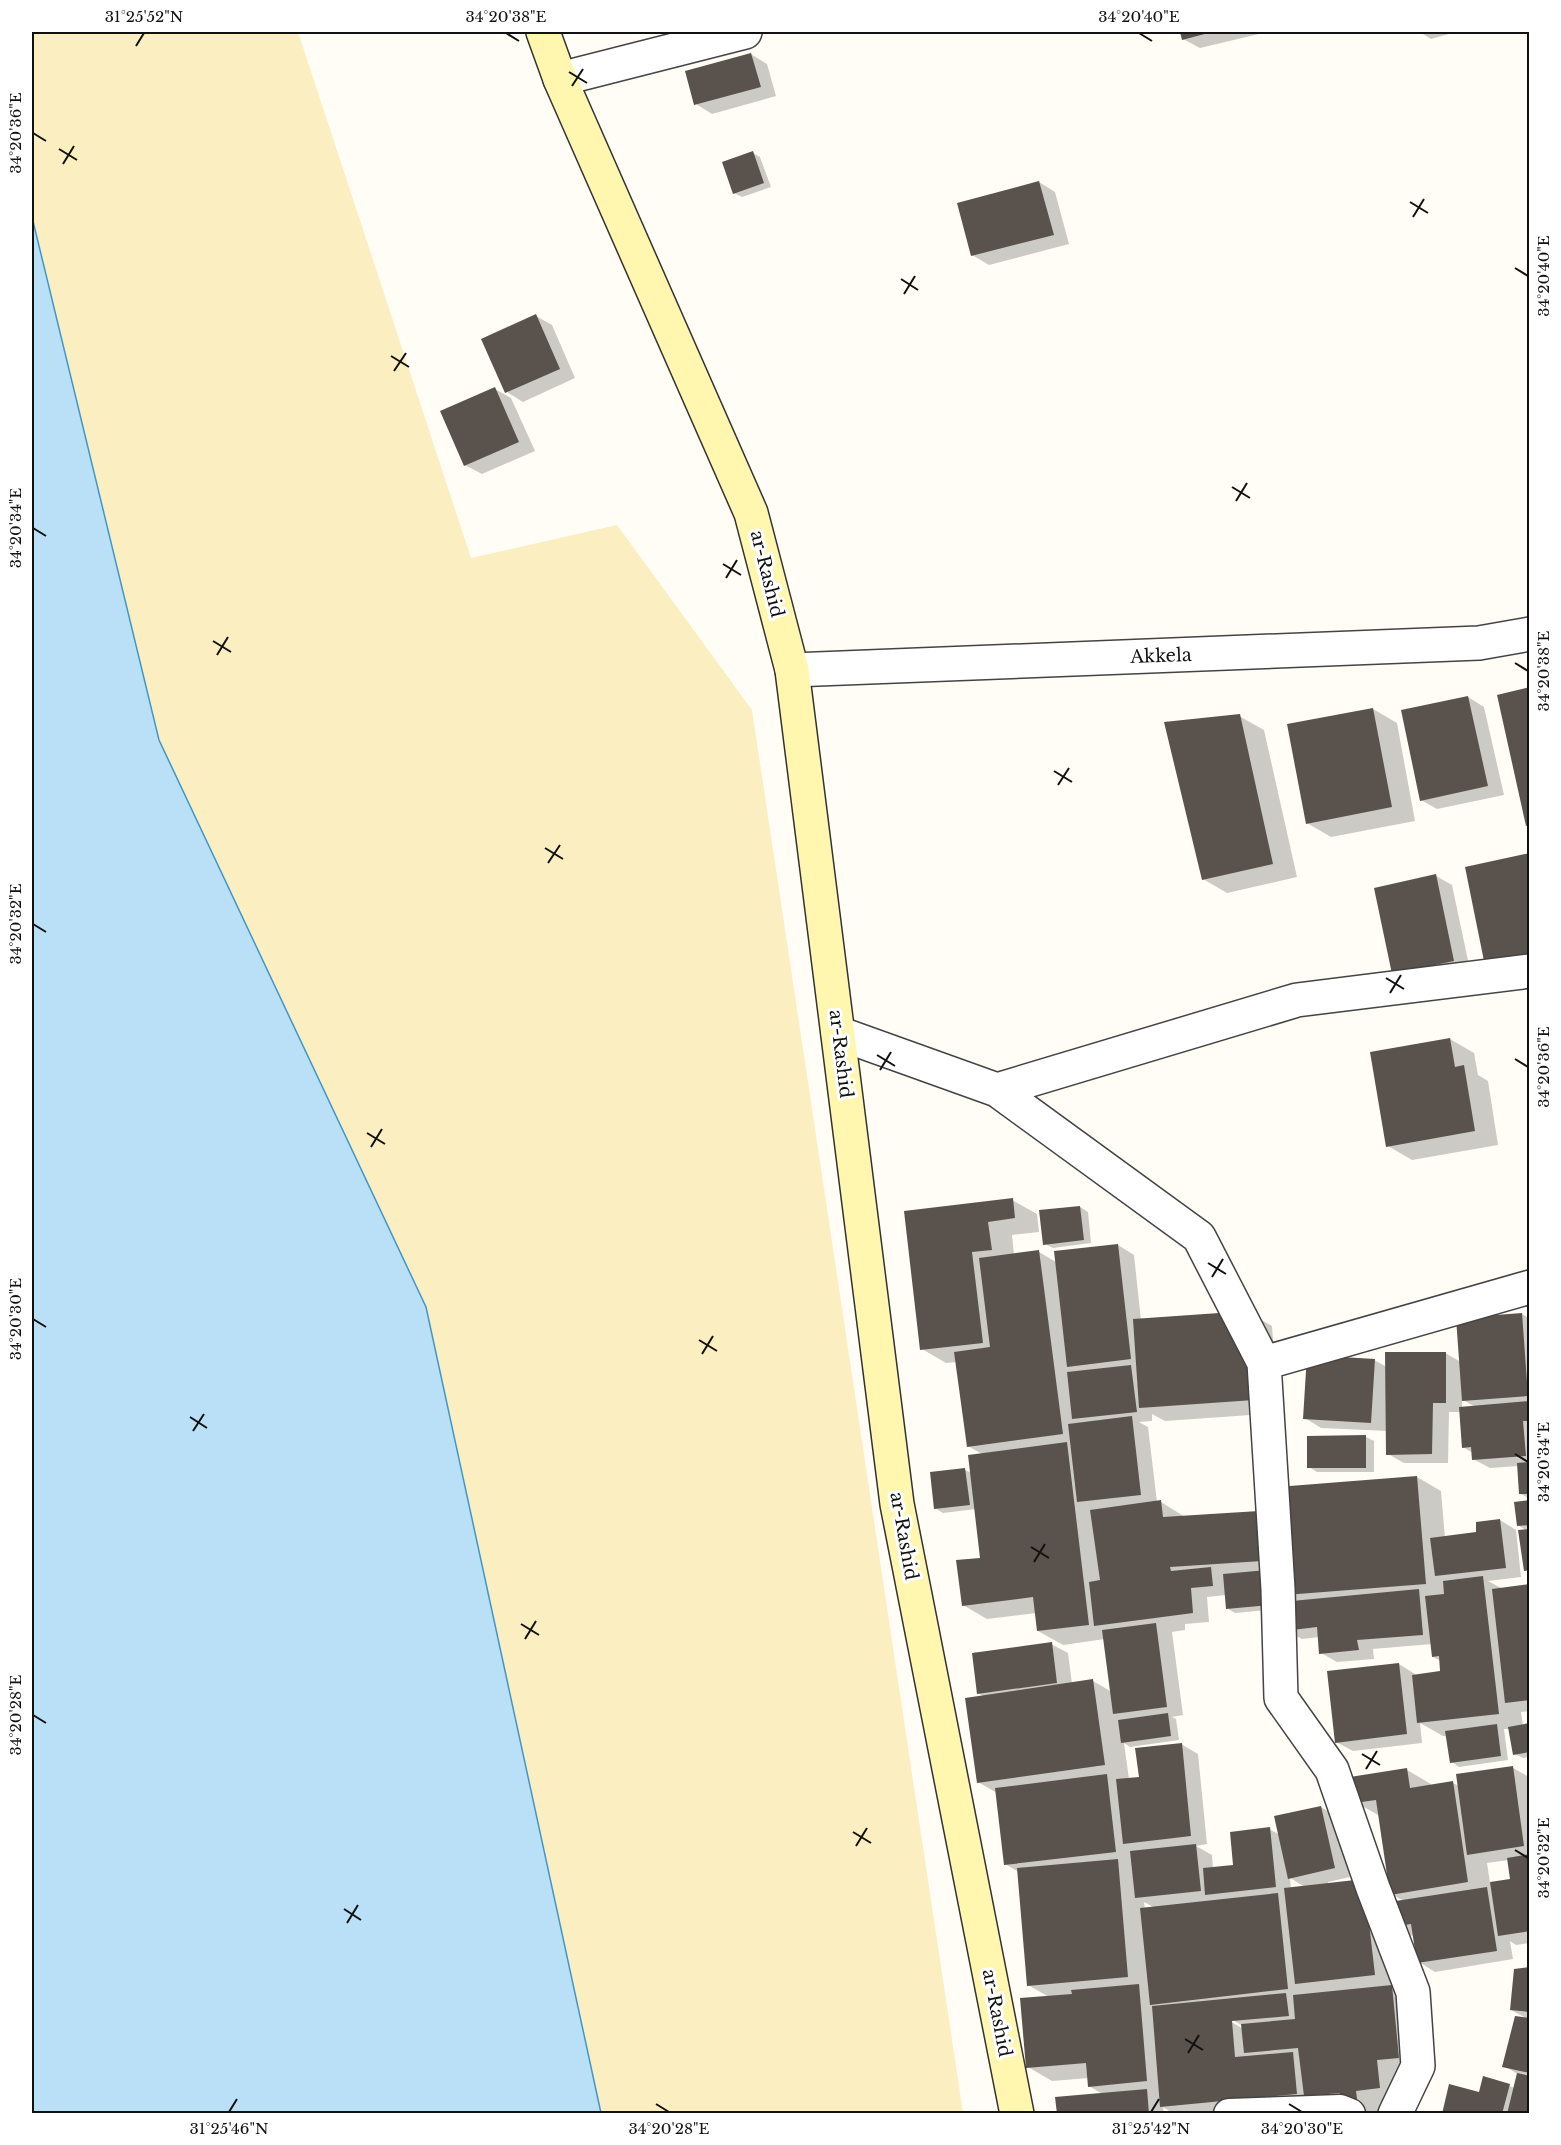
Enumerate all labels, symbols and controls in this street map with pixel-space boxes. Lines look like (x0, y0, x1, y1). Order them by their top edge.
text: 31°25'52"N (105, 7, 183, 26)
text: 34°20'38"E (466, 7, 547, 26)
text: 34°20'40"E (1098, 7, 1180, 26)
text: 34°20'36"E (6, 92, 25, 174)
text: 34°20'40"E (1534, 235, 1553, 317)
text: 34°20'34"E (6, 488, 25, 568)
street label: ar-Rashid (746, 528, 788, 620)
text: 34°20'38"E (1534, 630, 1553, 711)
street label: Akkela (1129, 644, 1192, 668)
text: 34°20'32"E (6, 883, 25, 965)
street label: ar-Rashid (825, 1008, 857, 1100)
text: 34°20'36"E (1534, 1026, 1553, 1108)
text: 34°20'30"E (6, 1278, 25, 1360)
text: 34°20'34"E (1534, 1422, 1553, 1502)
street label: ar-Rashid (885, 1490, 923, 1582)
text: 34°20'28"E (6, 1674, 25, 1755)
text: 34°20'32"E (1534, 1817, 1553, 1899)
street label: ar-Rashid (978, 1967, 1016, 2059)
text: 31°25'46"N (190, 2119, 269, 2138)
text: 34°20'28"E (629, 2119, 710, 2138)
text: 31°25'42"N (1112, 2119, 1190, 2138)
text: 34°20'30"E (1261, 2119, 1343, 2138)

